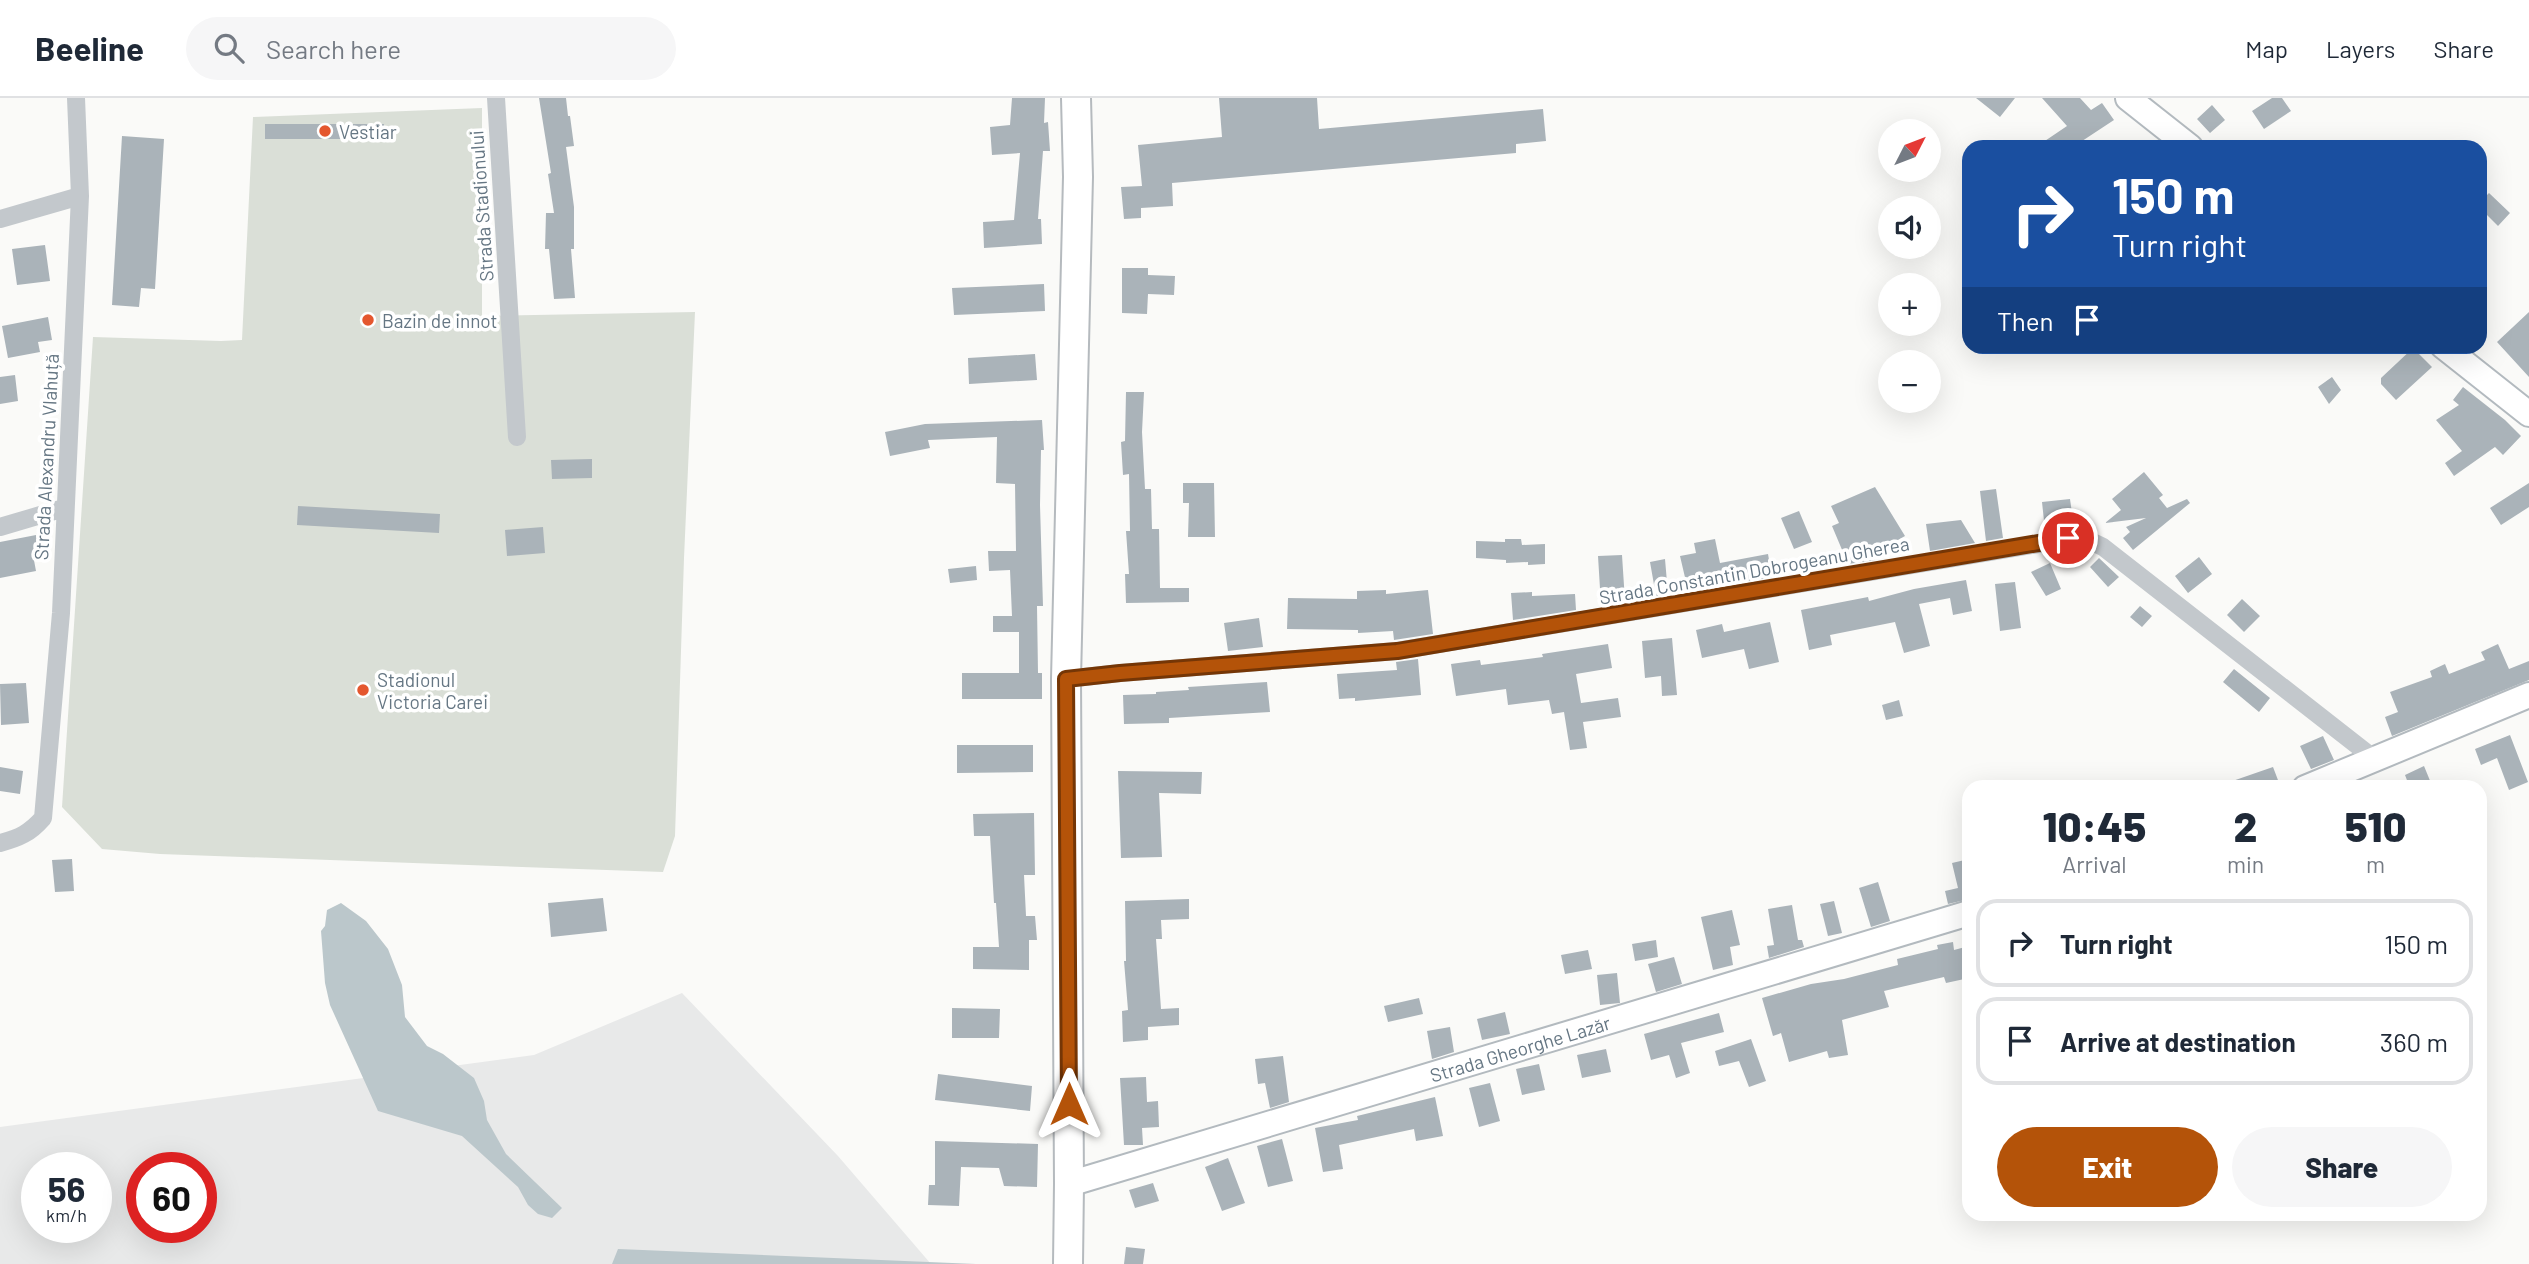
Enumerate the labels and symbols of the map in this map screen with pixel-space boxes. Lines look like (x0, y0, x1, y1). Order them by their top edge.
north arrow (1878, 119, 1941, 182)
place label: Vestiar (339, 120, 397, 143)
marker: Vestiar (317, 123, 333, 139)
street label: Strada Stadionului (464, 130, 498, 282)
place label: Bazin de innot (382, 309, 498, 332)
marker: Bazin de innot (360, 312, 376, 328)
street label: Strada Alexandru Vlahuță (29, 353, 63, 561)
pin (2038, 508, 2098, 568)
street label: Strada Constantin Dobrogeanu Gherea (1597, 531, 1911, 609)
place label: Stadionul Victoria Carei (377, 668, 488, 713)
marker: Stadionul Victoria Carei (355, 682, 371, 698)
street label: Strada Gheorghe Lazăr (1427, 1010, 1613, 1086)
position arrow (1032, 1067, 1106, 1141)
speed limit sign: 60 (126, 1152, 217, 1243)

